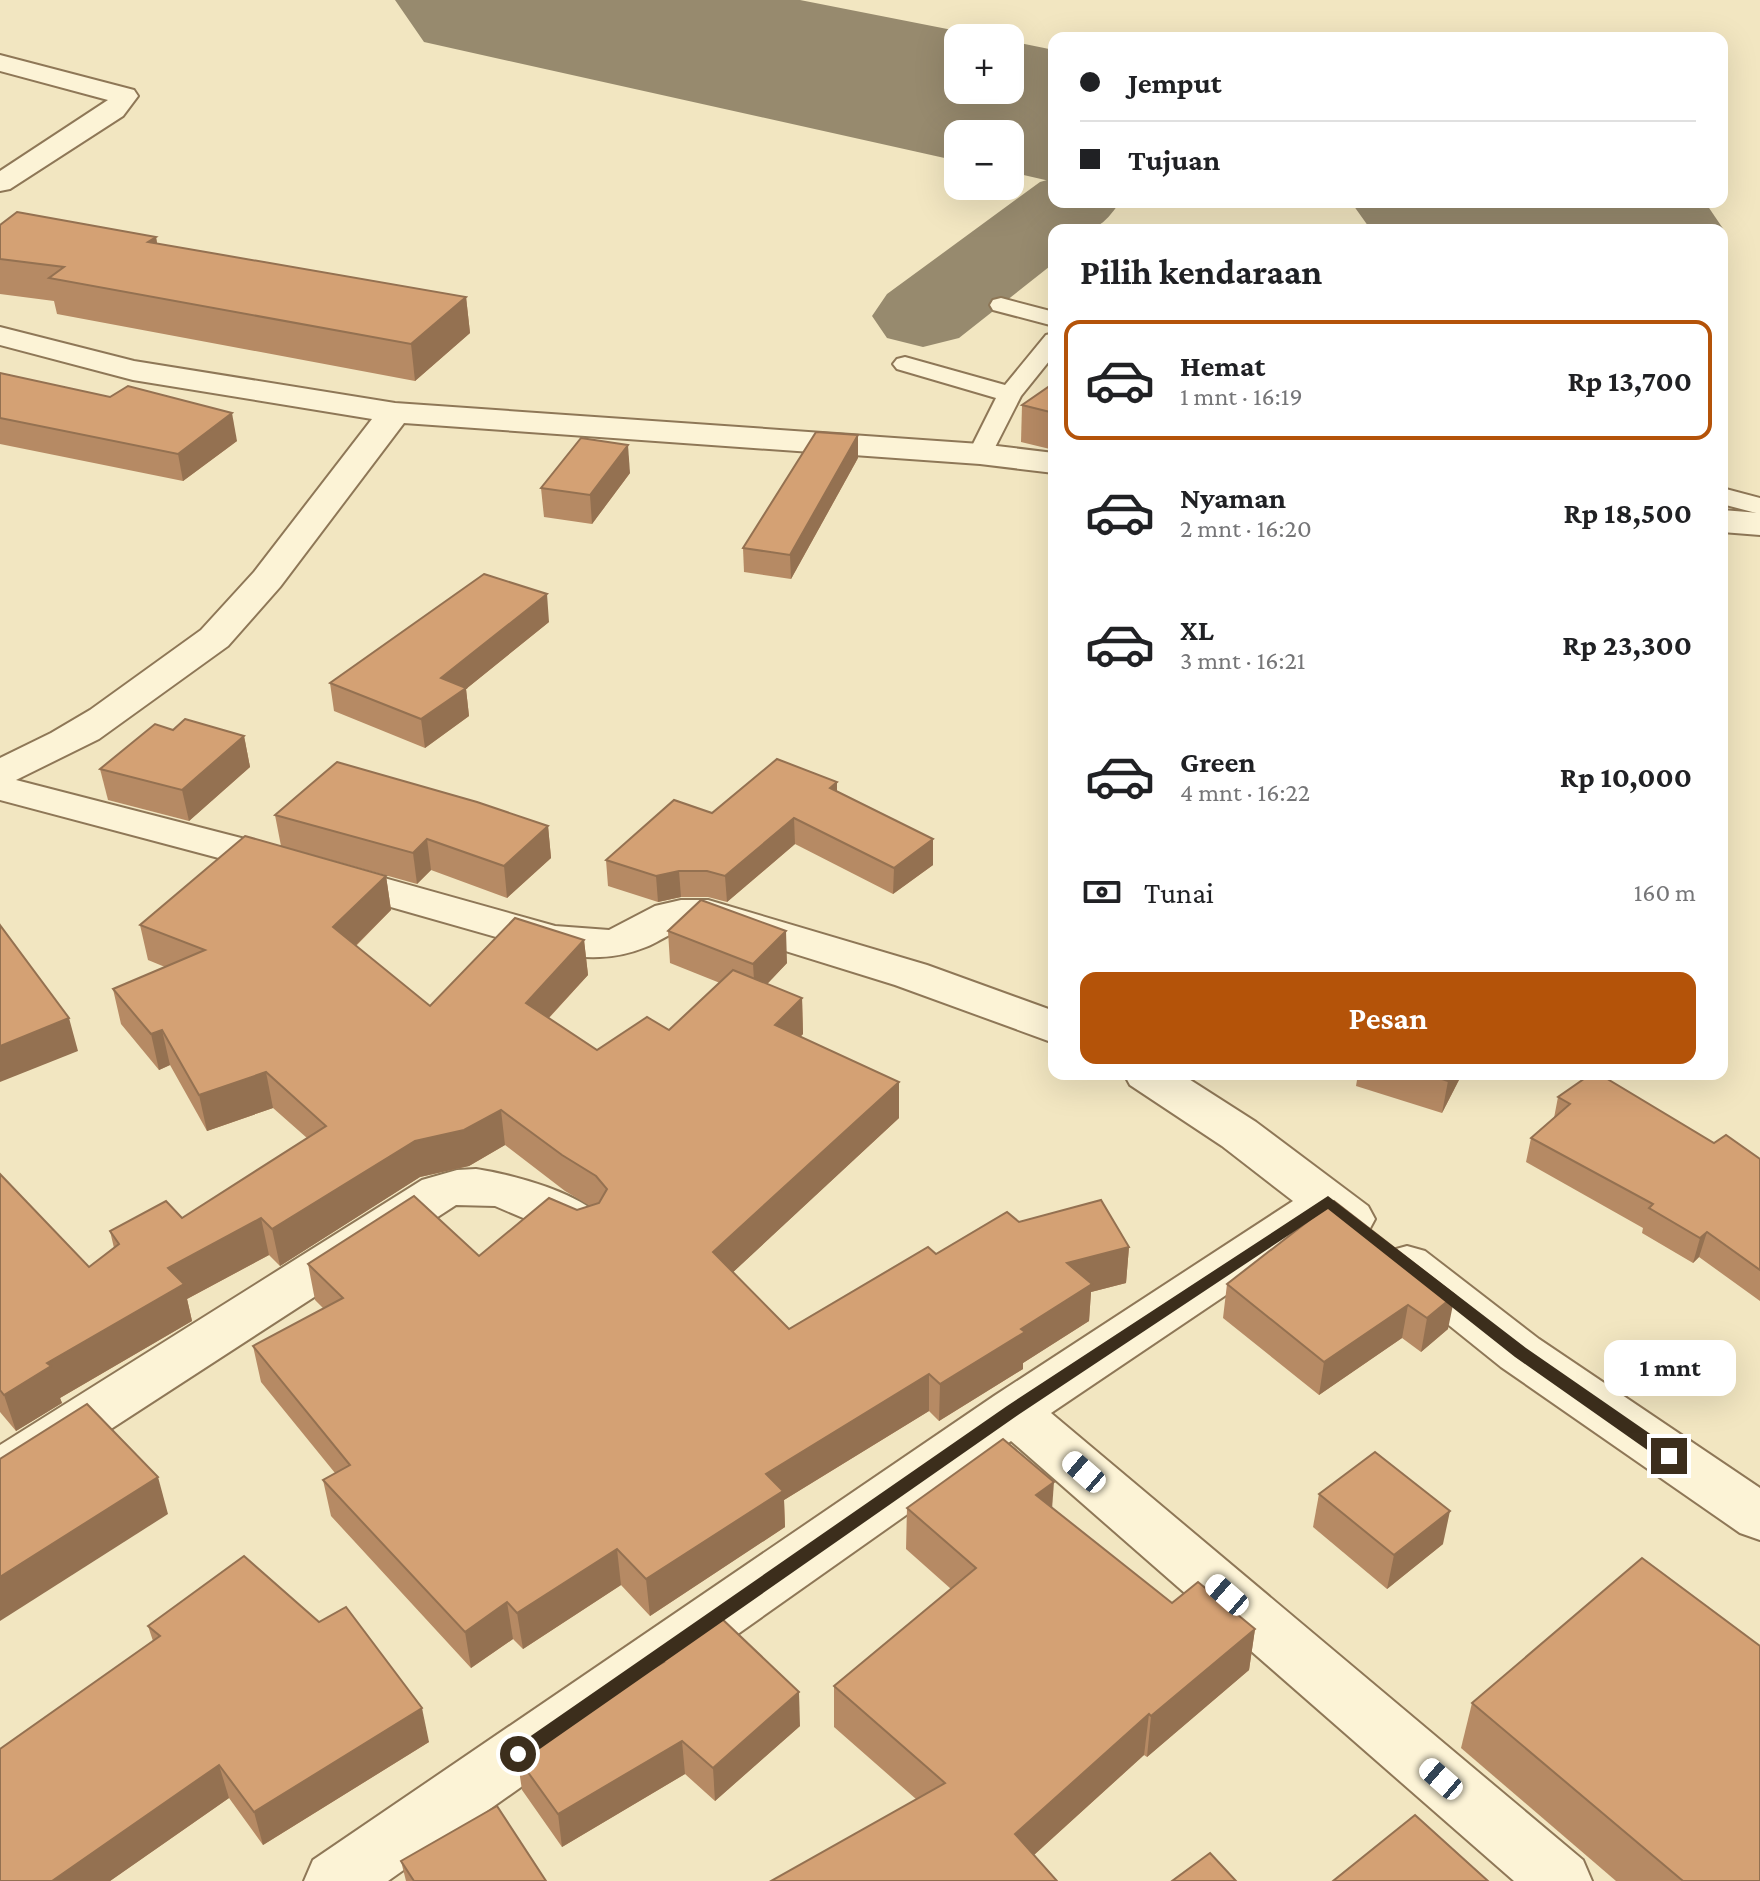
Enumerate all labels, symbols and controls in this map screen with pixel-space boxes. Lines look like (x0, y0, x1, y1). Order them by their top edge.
map controls (944, 24, 1024, 200)
button: + (944, 24, 1024, 104)
text: Jemput (1128, 66, 1221, 99)
button: − (944, 120, 1024, 200)
text: Tujuan (1128, 143, 1220, 176)
text: Pilih kendaraan (1080, 252, 1322, 292)
icon: car (1084, 344, 1156, 416)
text: Hemat (1180, 349, 1265, 382)
text: Rp 13,700 (1568, 364, 1692, 397)
text: 1 mnt · 16:19 (1180, 382, 1303, 411)
icon: car (1084, 476, 1156, 548)
text: Nyaman (1180, 481, 1286, 514)
text: Rp 18,500 (1563, 496, 1692, 529)
text: 2 mnt · 16:20 (1180, 514, 1312, 543)
icon: car (1084, 608, 1156, 680)
text: XL (1180, 613, 1214, 646)
text: Rp 23,300 (1562, 628, 1692, 661)
text: 3 mnt · 16:21 (1180, 646, 1305, 675)
icon: car (1084, 740, 1156, 812)
text: Green (1180, 745, 1256, 778)
text: Rp 10,000 (1560, 760, 1692, 793)
text: 4 mnt · 16:22 (1180, 778, 1310, 807)
icon: cash (1080, 870, 1124, 914)
text: Tunai (1144, 876, 1214, 909)
text: 160 m (1634, 878, 1696, 907)
button: Pesan (1080, 972, 1696, 1064)
callout: 1 mnt (1603, 1340, 1735, 1396)
text: 1 mnt (1639, 1353, 1701, 1382)
route end (1651, 1438, 1687, 1474)
car (1058, 1447, 1110, 1497)
car (1201, 1570, 1253, 1620)
route start (500, 1736, 536, 1772)
car (1415, 1754, 1467, 1804)

